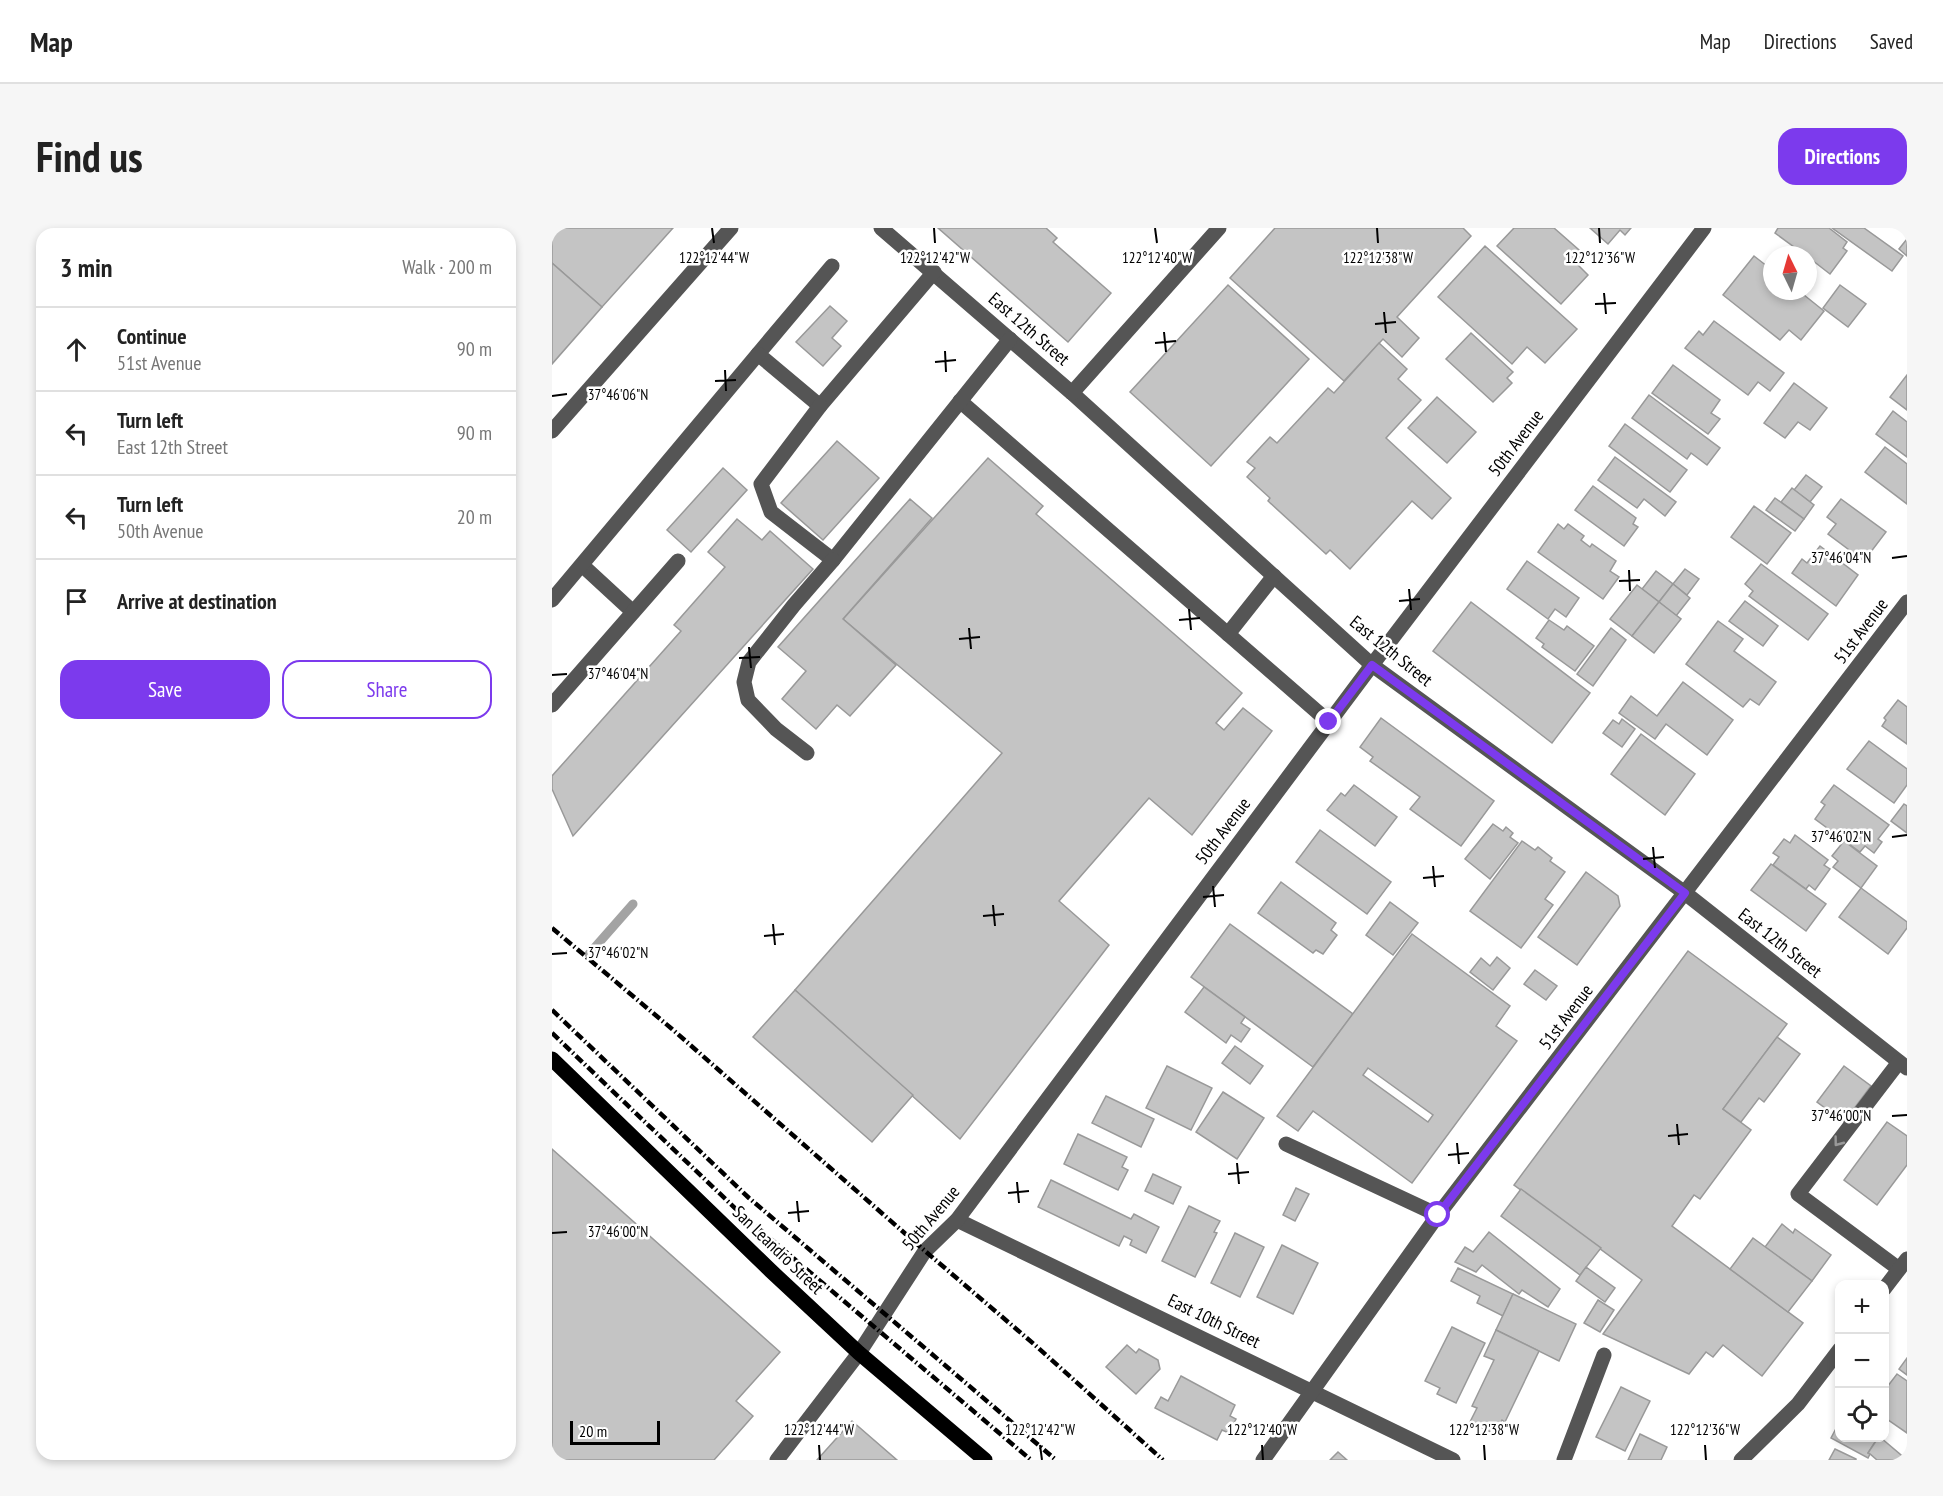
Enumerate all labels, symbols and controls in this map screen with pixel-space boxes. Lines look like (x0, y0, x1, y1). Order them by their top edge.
text: Map (30, 23, 73, 60)
text: Map (1700, 28, 1731, 55)
text: Directions (1764, 28, 1837, 55)
text: Saved (1870, 28, 1913, 55)
button: Directions (1778, 128, 1907, 185)
text: Find us (36, 129, 143, 184)
north arrow (1763, 246, 1817, 300)
text: 122°12'44"W (679, 248, 749, 267)
text: 122°12'42"W (900, 248, 970, 267)
text: 122°12'40"W (1122, 248, 1192, 267)
text: 122°12'38"W (1343, 248, 1413, 267)
text: 122°12'36"W (1565, 248, 1635, 267)
text: 3 min (60, 251, 113, 284)
text: Walk · 200 m (402, 254, 492, 280)
street label: East 12th Street (984, 287, 1075, 370)
text: Continue (117, 322, 187, 350)
icon: ahead (60, 333, 93, 366)
text: 90 m (457, 336, 492, 362)
text: 51st Avenue (117, 350, 202, 376)
text: 37°46'06"N (588, 385, 648, 404)
street label: 50th Avenue (1483, 405, 1548, 481)
text: Turn left (117, 406, 183, 434)
icon: left (60, 417, 93, 450)
text: 90 m (457, 420, 492, 446)
text: East 12th Street (117, 434, 228, 460)
text: Turn left (117, 490, 183, 518)
icon: left (60, 501, 93, 534)
text: 20 m (457, 504, 492, 530)
text: 50th Avenue (117, 518, 204, 544)
text: 37°46'04"N (1811, 548, 1871, 567)
icon: arrive (60, 585, 93, 618)
text: Arrive at destination (117, 587, 277, 615)
street label: 51st Avenue (1829, 593, 1893, 668)
street label: East 12th Street (1345, 610, 1437, 691)
button: Save (60, 660, 270, 719)
button: Share (282, 660, 492, 719)
text: 37°46'04"N (588, 664, 648, 683)
route end (1315, 708, 1341, 734)
street label: 50th Avenue (1190, 793, 1255, 869)
text: 37°46'02"N (1811, 827, 1871, 846)
street label: East 12th Street (1734, 903, 1827, 982)
text: 37°46'02"N (588, 943, 648, 962)
street label: 51st Avenue (1534, 979, 1598, 1054)
text: 37°46'00"N (1811, 1106, 1871, 1125)
one-way arrow (1834, 1136, 1845, 1147)
street label: 50th Avenue (897, 1180, 964, 1255)
street label: San Leandro Street (728, 1201, 829, 1299)
route start (1424, 1201, 1450, 1227)
text: 37°46'00"N (588, 1222, 648, 1241)
map controls (1835, 1280, 1889, 1442)
button: + (1835, 1280, 1889, 1334)
street label: East 10th Street (1164, 1288, 1264, 1353)
button: − (1835, 1334, 1889, 1388)
button: locate (1835, 1388, 1889, 1442)
scale bar (570, 1418, 660, 1446)
text: 122°12'44"W (784, 1420, 854, 1439)
text: 122°12'42"W (1005, 1420, 1075, 1439)
text: 122°12'40"W (1227, 1420, 1297, 1439)
text: 122°12'38"W (1449, 1420, 1519, 1439)
text: 122°12'36"W (1670, 1420, 1740, 1439)
text: 20 m (579, 1421, 607, 1441)

